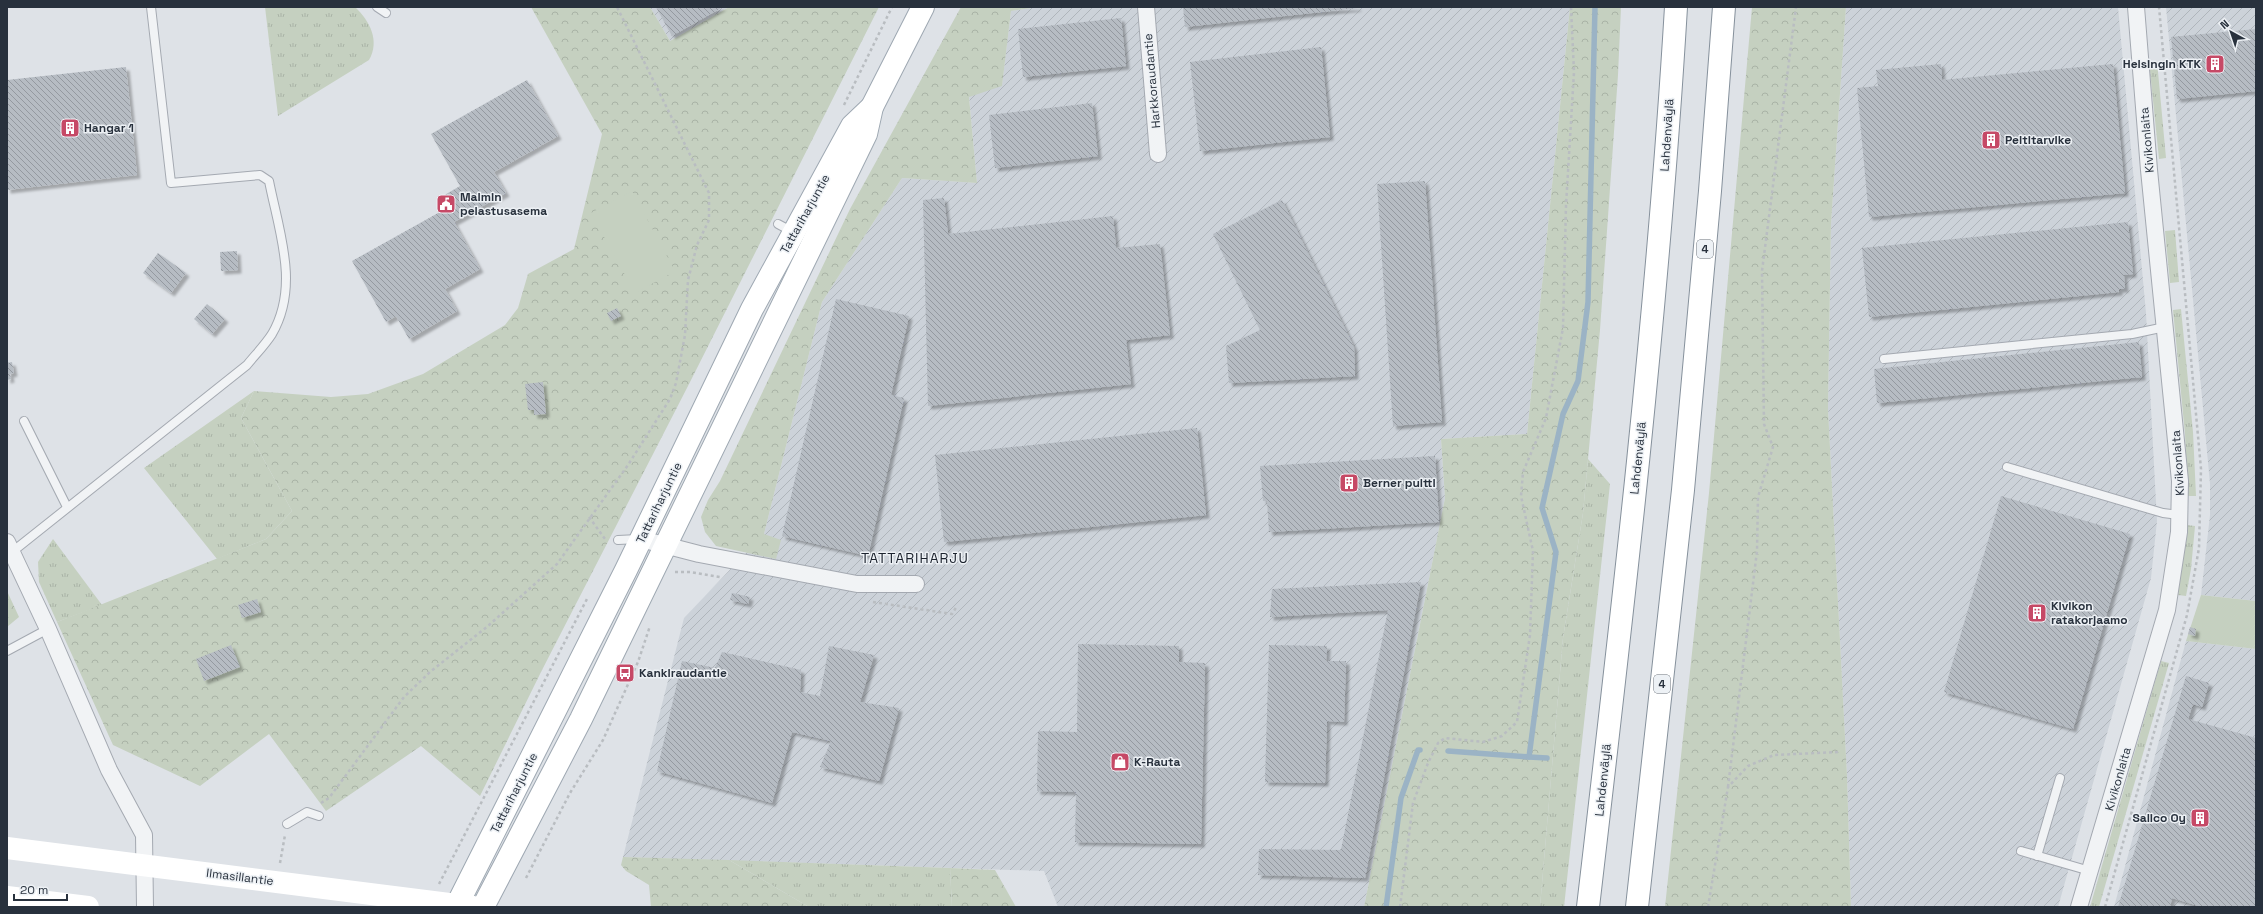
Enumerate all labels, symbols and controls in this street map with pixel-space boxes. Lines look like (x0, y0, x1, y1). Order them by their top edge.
north arrow (2211, 12, 2251, 52)
text: N (2217, 17, 2232, 32)
street label: Harkkoraudantie (1140, 33, 1164, 129)
building icon: Helsingin KTK (2204, 53, 2226, 75)
place label: Helsingin KTK (2123, 56, 2201, 72)
street label: Lahdenväylä (1656, 98, 1678, 172)
street label: Kivikonlaita (2136, 106, 2158, 173)
building icon: Hangar 1 (59, 117, 81, 139)
place label: Hangar 1 (84, 120, 134, 136)
building icon: Peltitarvike (1980, 129, 2002, 151)
place label: Peltitarvike (2005, 132, 2071, 148)
street label: Tattariharjuntie (777, 171, 833, 257)
place label: Malmin pelastusasema (460, 189, 547, 219)
public building icon: Malmin pelastusasema (435, 193, 457, 215)
road number: 4 (1697, 240, 1713, 258)
street label: Lahdenväylä (1626, 421, 1650, 495)
street label: Kivikonlaita (2168, 430, 2188, 496)
street label: Tattariharjuntie (632, 460, 686, 546)
building icon: Berner pultti (1338, 472, 1360, 494)
place label: Berner pultti (1363, 475, 1436, 491)
district label: TATTARIHARJU (861, 549, 969, 567)
place label: Kivikon ratakorjaamo (2051, 598, 2128, 628)
building icon: Kivikon ratakorjaamo (2026, 602, 2048, 624)
bus stop icon: Kankiraudantie (614, 662, 636, 684)
place label: Kankiraudantie (639, 665, 727, 681)
road number: 4 (1654, 675, 1670, 693)
street label: Lahdenväylä (1591, 743, 1615, 817)
street label: Kivikonlaita (2101, 745, 2135, 813)
street label: Tattariharjuntie (487, 750, 541, 836)
shop icon: K-Rauta (1109, 751, 1131, 773)
place label: K-Rauta (1134, 754, 1180, 770)
building icon: Salico Oy (2189, 807, 2211, 829)
place label: Salico Oy (2132, 810, 2186, 826)
street label: Ilmasillantie (205, 865, 275, 889)
scale bar (14, 876, 67, 902)
text: 20 m (20, 882, 48, 898)

